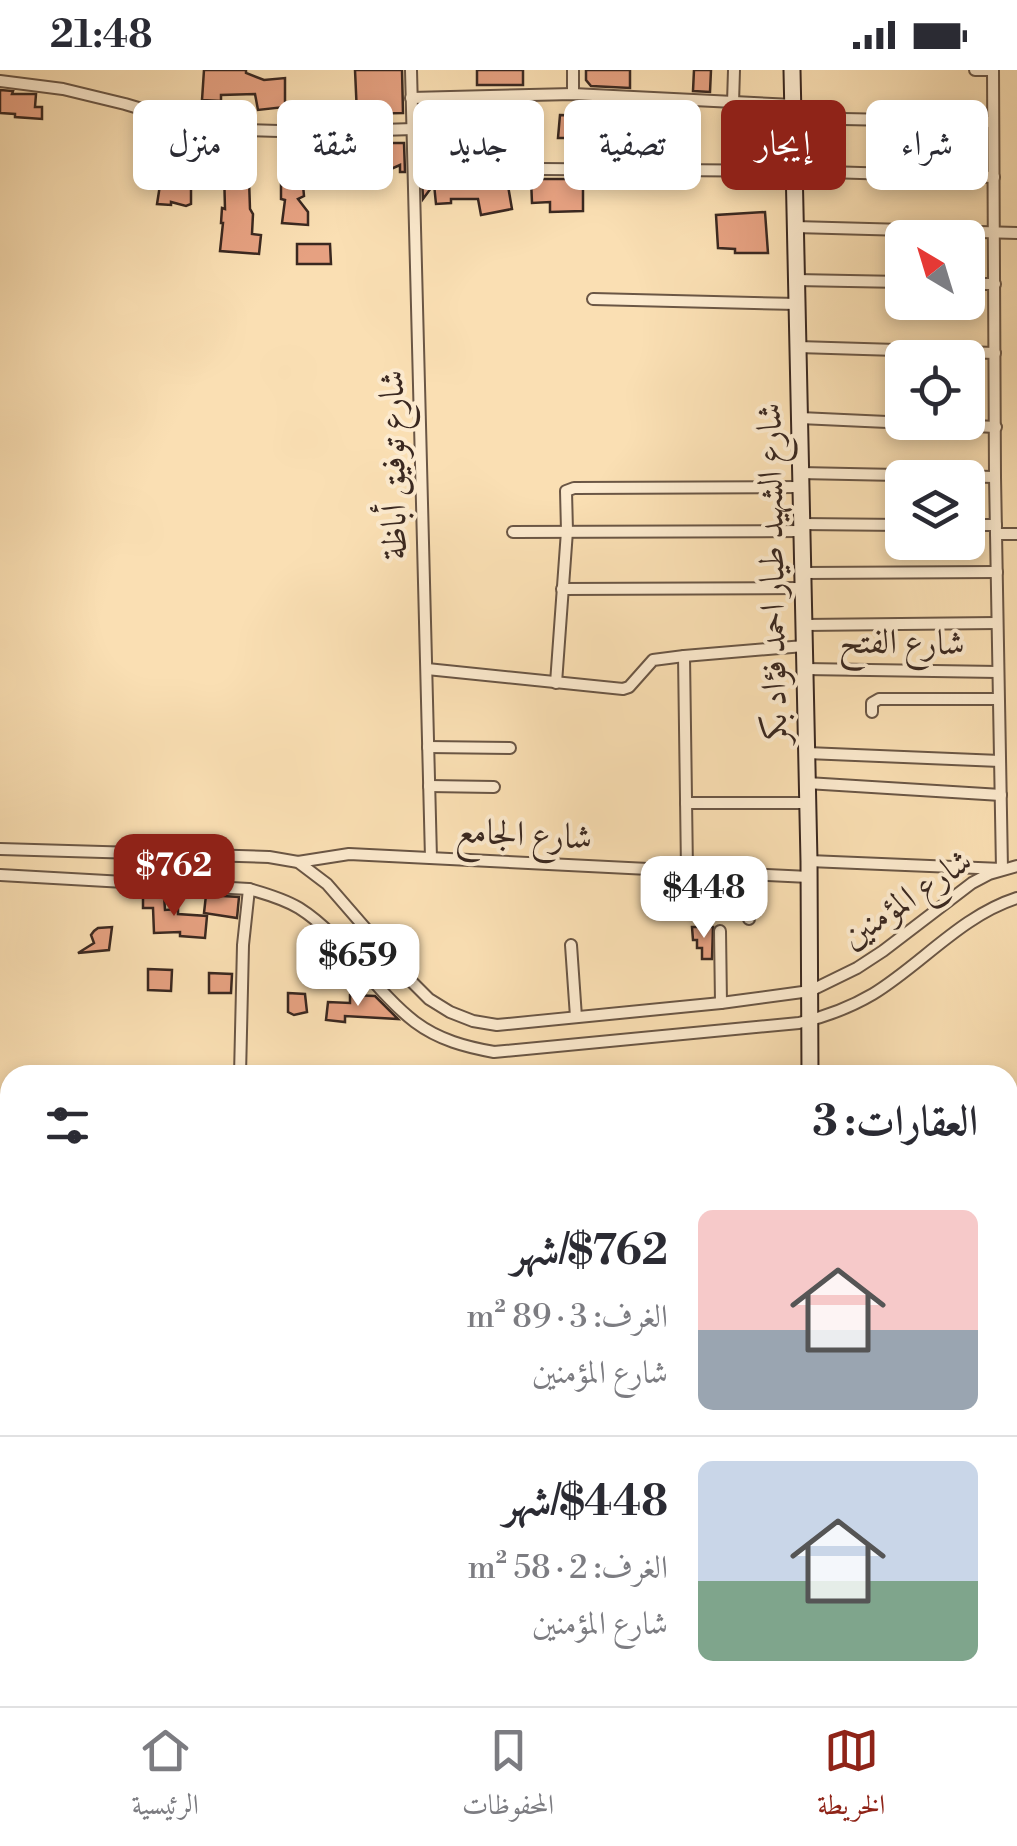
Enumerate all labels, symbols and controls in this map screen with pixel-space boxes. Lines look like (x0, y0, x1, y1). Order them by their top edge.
text: 21:48 (50, 12, 153, 59)
chip: منزل (133, 100, 257, 190)
chip: شقة (277, 100, 393, 190)
chip: جديد (413, 100, 544, 190)
chip: تصفية (564, 100, 701, 190)
chip: إيجار (721, 100, 846, 190)
chip: شراء (866, 100, 988, 190)
north arrow (885, 220, 985, 320)
map controls (885, 220, 985, 560)
button: locate (885, 340, 985, 440)
street label: شارع توفيق أباظة (367, 370, 423, 560)
street label: شارع الشهيد طيار احمد فؤاد بكر (749, 402, 804, 747)
button: layers (885, 460, 985, 560)
street label: شارع الفتح (839, 620, 965, 674)
street label: شارع الجامع (454, 810, 593, 868)
pin: $762 (115, 834, 233, 919)
street label: شارع المؤمنين (833, 840, 984, 963)
text: $762 (136, 846, 212, 886)
pin: $448 (645, 856, 763, 941)
text: $448 (663, 868, 745, 908)
pin: $659 (299, 924, 417, 1009)
text: $659 (318, 936, 398, 976)
text: العقارات: 3 (812, 1096, 978, 1149)
icon: filters (40, 1098, 95, 1153)
text: $762/شهر (511, 1225, 668, 1278)
icon: home (778, 1250, 898, 1370)
text: الغرف: 3 · 89 m² (466, 1297, 668, 1337)
text: شارع المؤمنين (532, 1353, 668, 1393)
text: $448/شهر (503, 1476, 668, 1529)
icon: home (778, 1501, 898, 1621)
text: الغرف: 2 · 58 m² (468, 1548, 668, 1588)
text: شارع المؤمنين (532, 1604, 668, 1644)
tab: الرئيسية (132, 1723, 199, 1832)
tab: المحفوظات (462, 1723, 554, 1832)
tab: الخريطة (817, 1723, 885, 1832)

